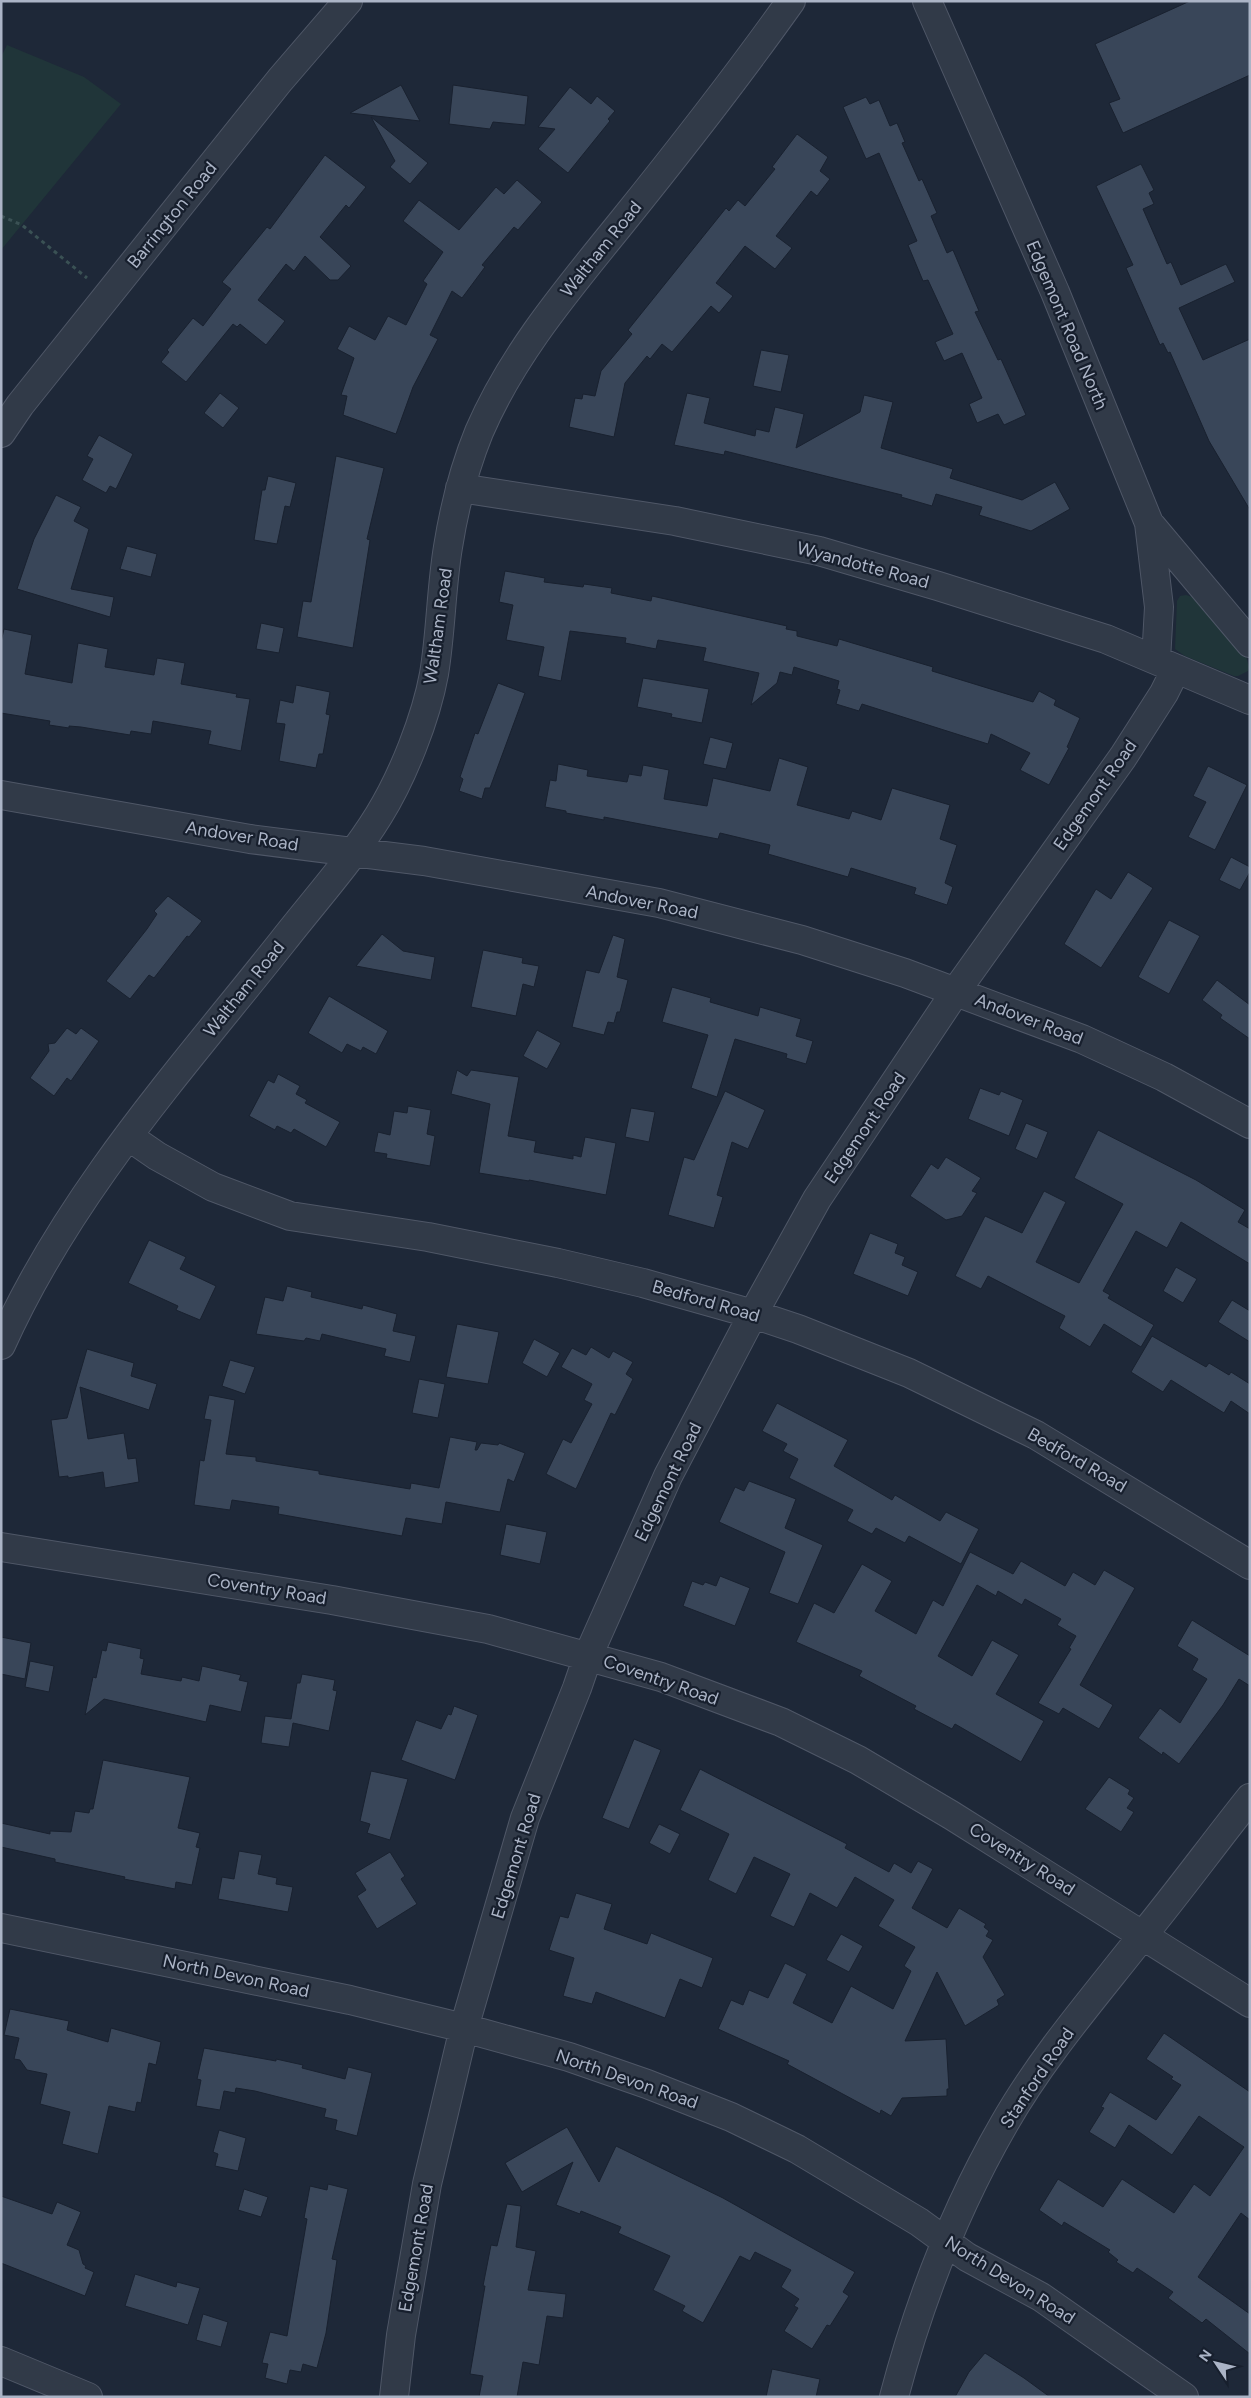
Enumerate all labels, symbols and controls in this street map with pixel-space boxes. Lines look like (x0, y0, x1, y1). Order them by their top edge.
street label: Barrington Road (122, 157, 222, 273)
street label: Waltham Road (556, 197, 646, 301)
street label: Edgemont Road North (1021, 237, 1113, 413)
street label: Wyandotte Road (794, 537, 932, 593)
street label: Waltham Road (419, 567, 457, 685)
street label: Edgemont Road (1049, 735, 1141, 855)
street label: Andover Road (184, 816, 300, 856)
street label: Andover Road (584, 880, 700, 924)
street label: Waltham Road (199, 937, 289, 1041)
street label: Andover Road (972, 988, 1086, 1050)
street label: Edgemont Road (820, 1068, 910, 1188)
street label: Bedford Road (650, 1275, 762, 1327)
street label: Edgemont Road (630, 1419, 706, 1545)
street label: Bedford Road (1023, 1423, 1131, 1497)
street label: Coventry Road (206, 1569, 328, 1609)
street label: Coventry Road (600, 1650, 722, 1710)
street label: Edgemont Road (486, 1791, 546, 1921)
street label: Coventry Road (965, 1818, 1079, 1900)
street label: North Devon Road (161, 1950, 311, 2002)
street label: Stanford Road (995, 2024, 1079, 2132)
street label: North Devon Road (553, 2044, 701, 2114)
street label: Edgemont Road (394, 2182, 438, 2314)
street label: North Devon Road (941, 2231, 1079, 2329)
north arrow (1191, 2338, 1241, 2388)
text: N (1196, 2347, 1216, 2365)

